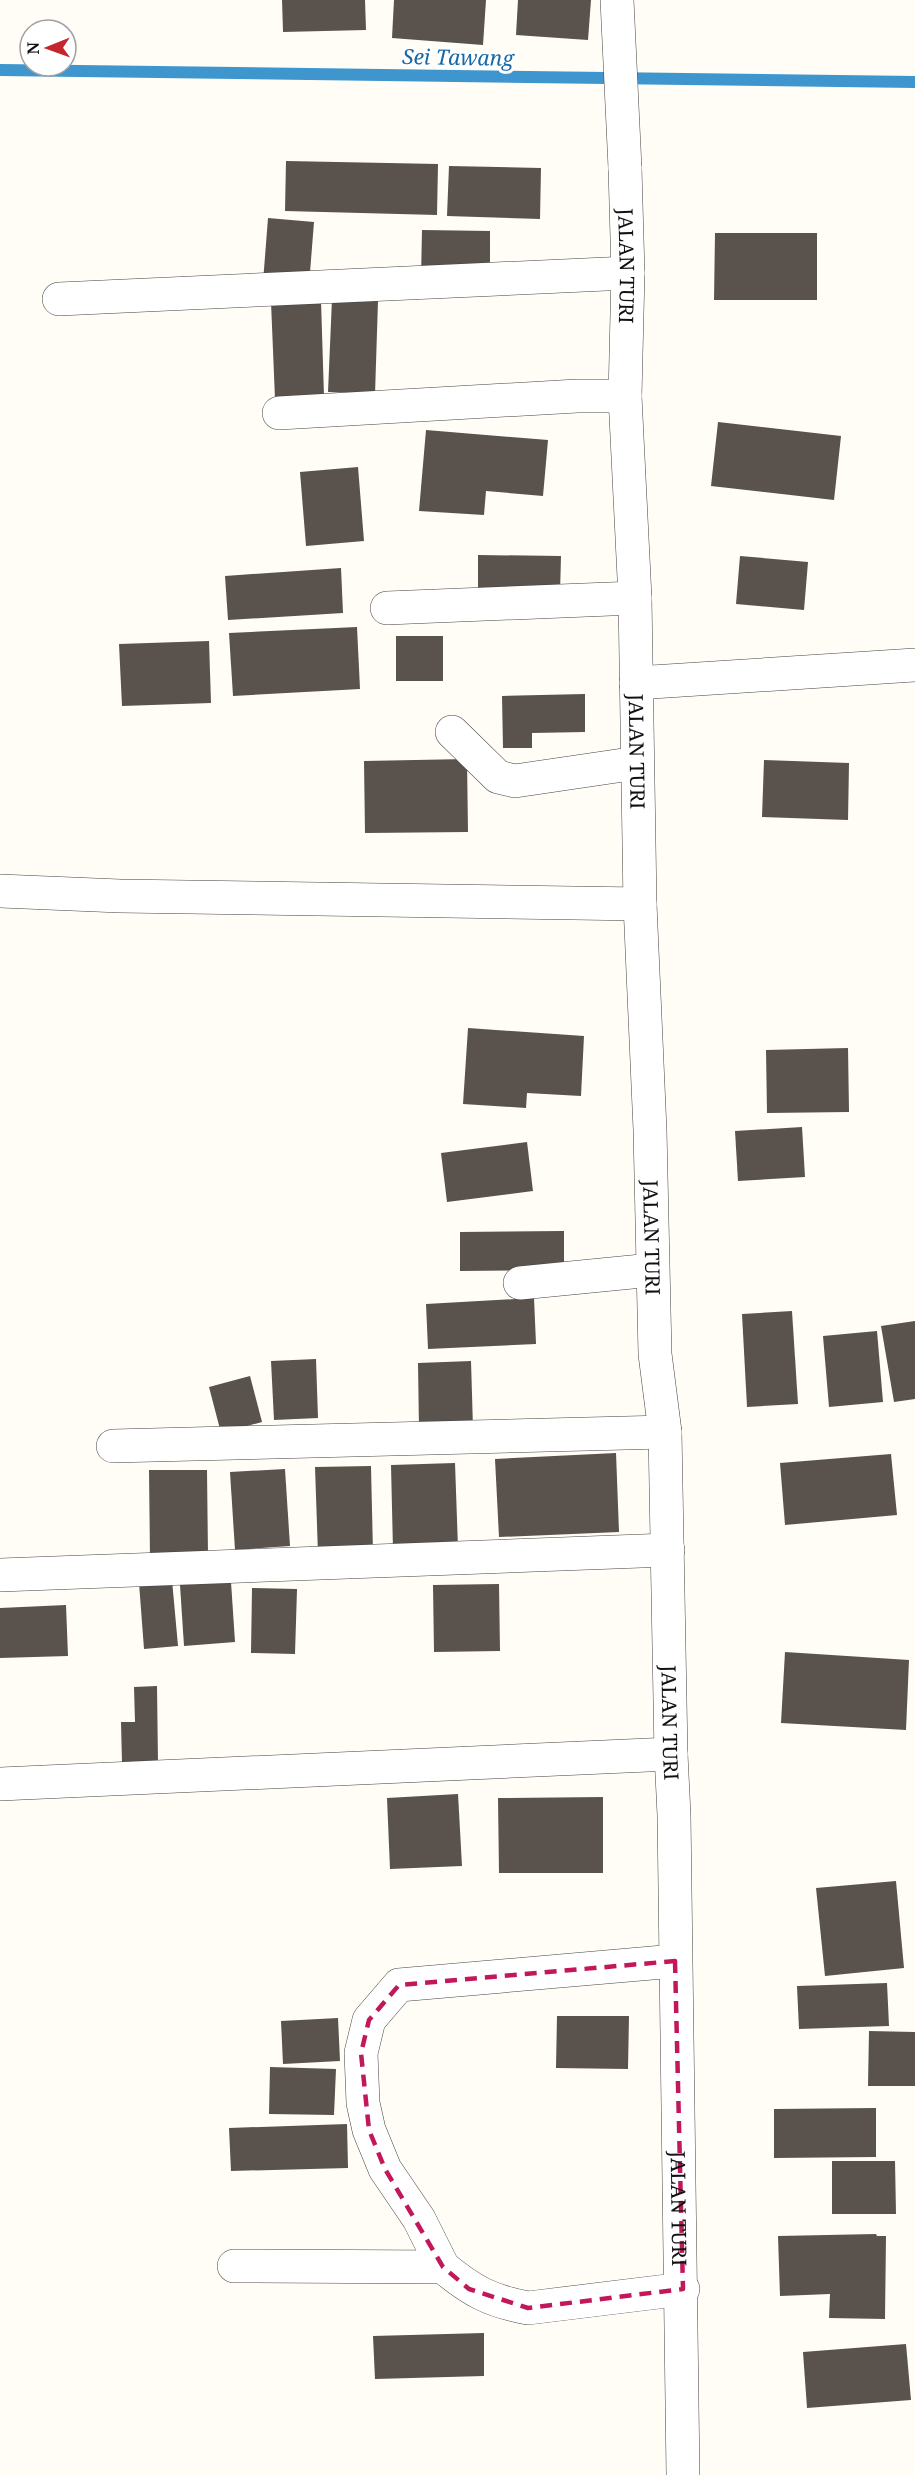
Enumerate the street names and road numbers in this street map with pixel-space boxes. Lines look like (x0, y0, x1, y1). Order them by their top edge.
street label: JALAN TURI (613, 207, 642, 324)
street label: JALAN TURI (623, 693, 652, 810)
street label: JALAN TURI (638, 1178, 667, 1295)
street label: JALAN TURI (656, 1664, 686, 1781)
street label: JALAN TURI (665, 2150, 694, 2266)

